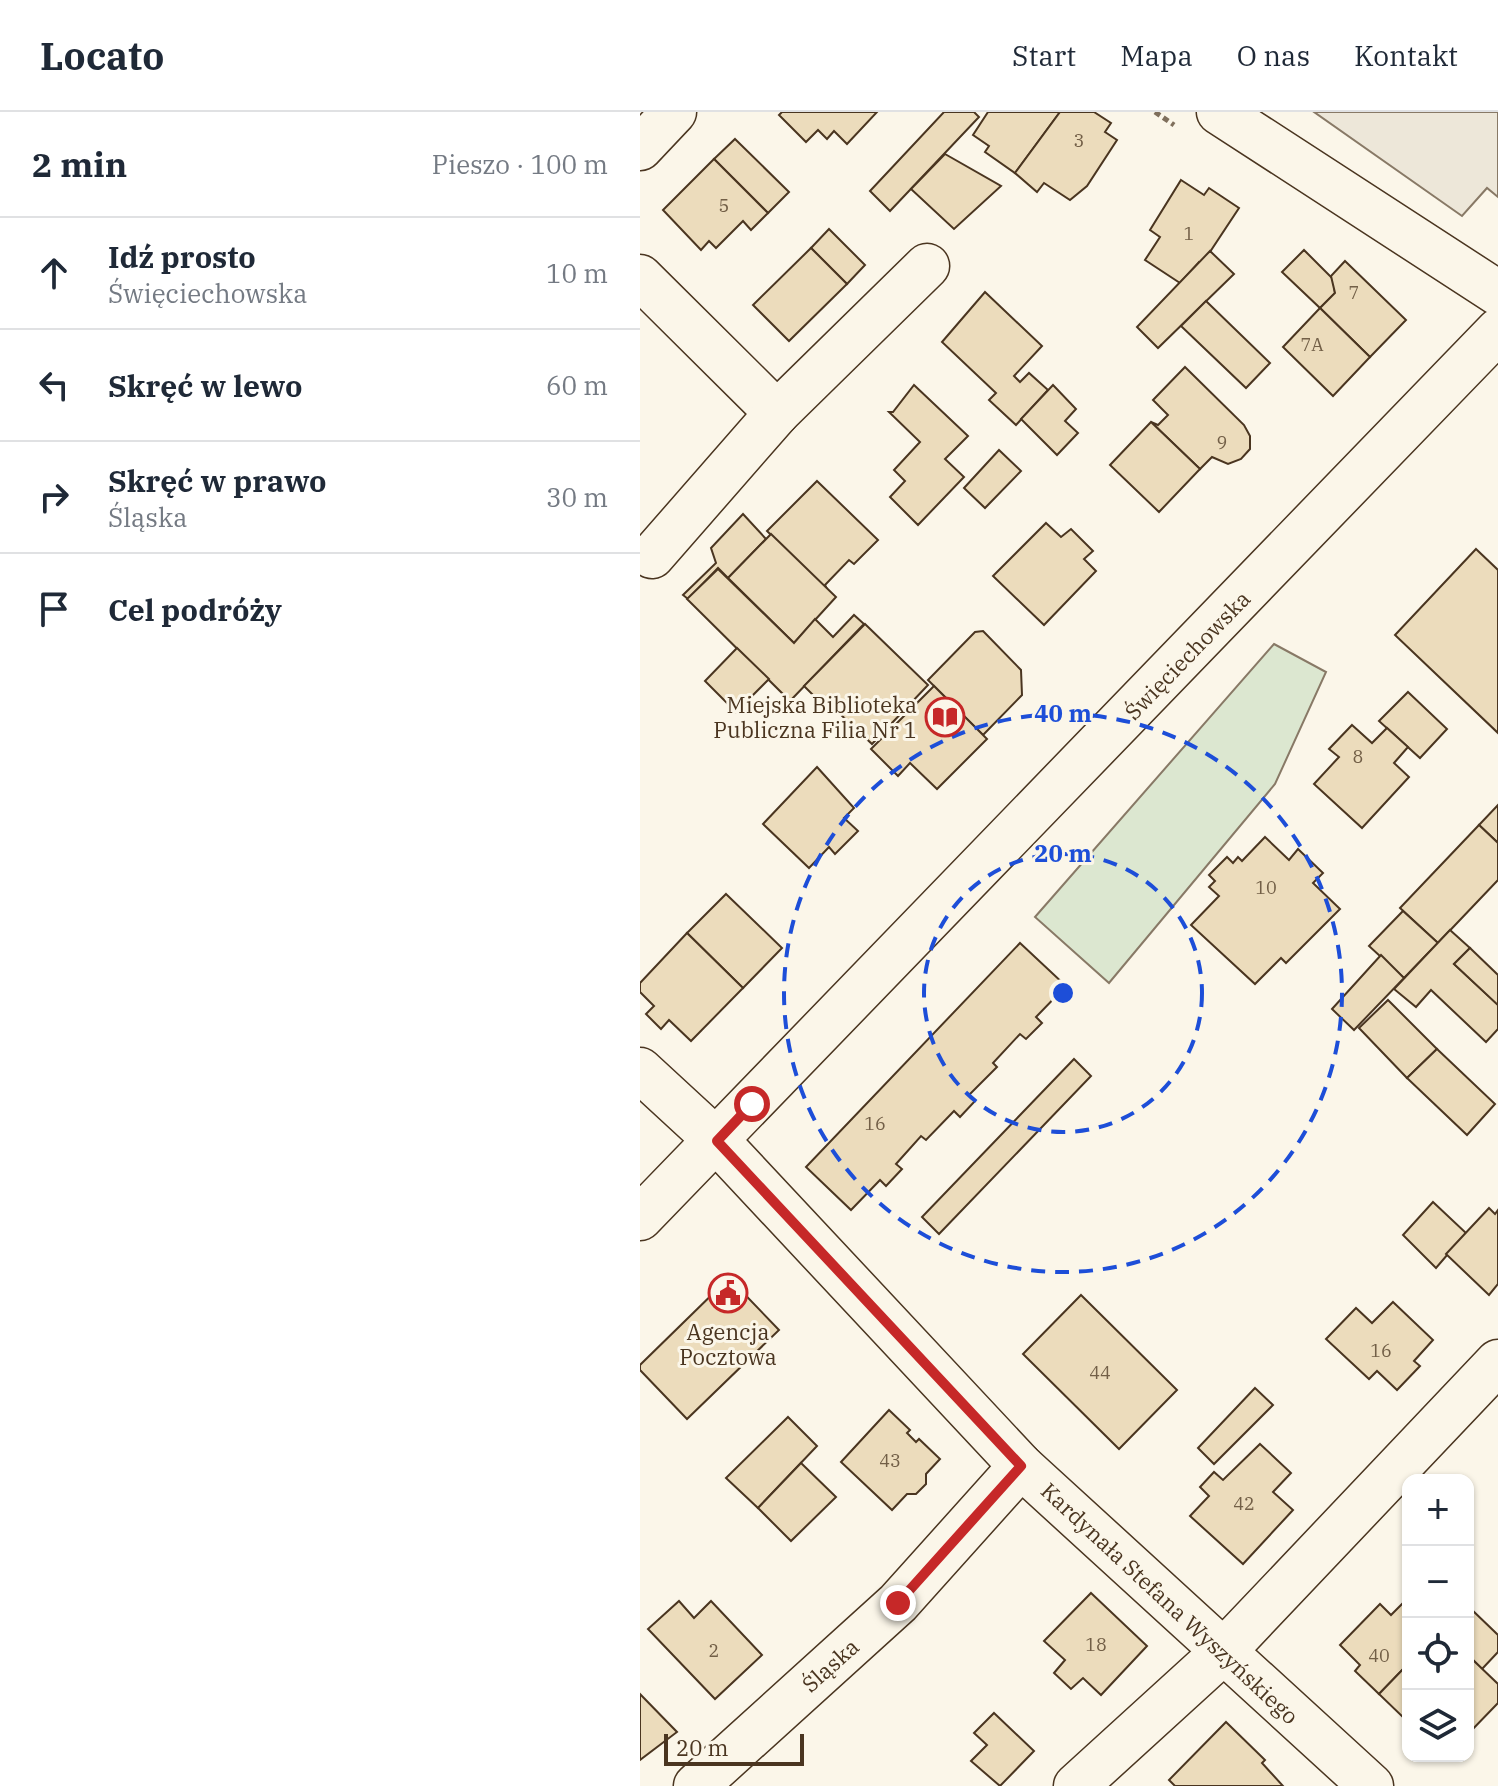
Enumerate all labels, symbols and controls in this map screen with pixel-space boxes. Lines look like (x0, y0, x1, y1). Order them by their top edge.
text: Locato (40, 31, 164, 80)
text: Start (1012, 37, 1076, 74)
text: Mapa (1120, 37, 1193, 74)
text: O nas (1237, 37, 1310, 74)
text: Kontakt (1354, 37, 1458, 74)
house number: 3 (1074, 129, 1084, 152)
text: 2 min (32, 142, 127, 186)
text: Pieszo · 100 m (432, 147, 608, 181)
house number: 5 (719, 194, 729, 217)
house number: 1 (1184, 222, 1194, 245)
text: Idź prosto (108, 237, 256, 276)
icon: ahead (32, 251, 76, 295)
text: 10 m (546, 256, 608, 290)
text: Święciechowska (108, 276, 308, 310)
house number: 7 (1349, 281, 1359, 304)
house number: 7A (1300, 333, 1324, 356)
icon: left (32, 363, 76, 407)
text: Skręć w lewo (108, 366, 302, 405)
text: 60 m (546, 368, 608, 402)
house number: 9 (1217, 431, 1227, 454)
text: Skręć w prawo (108, 461, 327, 500)
icon: right (32, 475, 76, 519)
text: 30 m (546, 480, 608, 514)
text: Śląska (108, 500, 187, 534)
street label: Święciechowska (1118, 584, 1256, 726)
icon: arrive (32, 587, 76, 631)
text: Cel podróży (108, 590, 282, 629)
place label: Miejska Biblioteka Publiczna Filia Nr 1 (713, 690, 917, 744)
library icon: Miejska Biblioteka Publiczna Filia Nr 1 (924, 696, 966, 738)
text: 40 m (1034, 697, 1092, 729)
house number: 8 (1353, 745, 1363, 768)
text: 20 m (1034, 837, 1092, 869)
house number: 10 (1255, 876, 1277, 899)
centre of rings (1049, 979, 1077, 1007)
route start (734, 1086, 770, 1122)
house number: 16 (864, 1112, 886, 1135)
public building icon: Agencja Pocztowa (707, 1272, 749, 1314)
place label: Agencja Pocztowa (679, 1317, 777, 1371)
house number: 16 (1370, 1339, 1392, 1362)
house number: 44 (1089, 1361, 1111, 1384)
house number: 43 (879, 1449, 901, 1472)
map controls (1402, 1474, 1474, 1762)
button: + (1402, 1474, 1474, 1546)
street label: Kardynała Stefana Wyszyńskiego (1035, 1476, 1305, 1730)
house number: 42 (1233, 1492, 1255, 1515)
button: − (1402, 1546, 1474, 1618)
route end (880, 1585, 916, 1621)
button: locate (1402, 1618, 1474, 1690)
street label: Śląska (795, 1632, 865, 1698)
house number: 18 (1085, 1633, 1107, 1656)
house number: 2 (709, 1639, 719, 1662)
house number: 40 (1368, 1644, 1390, 1667)
button: layers (1402, 1690, 1474, 1762)
scale bar (664, 1730, 804, 1766)
text: 20 m (676, 1733, 728, 1762)

